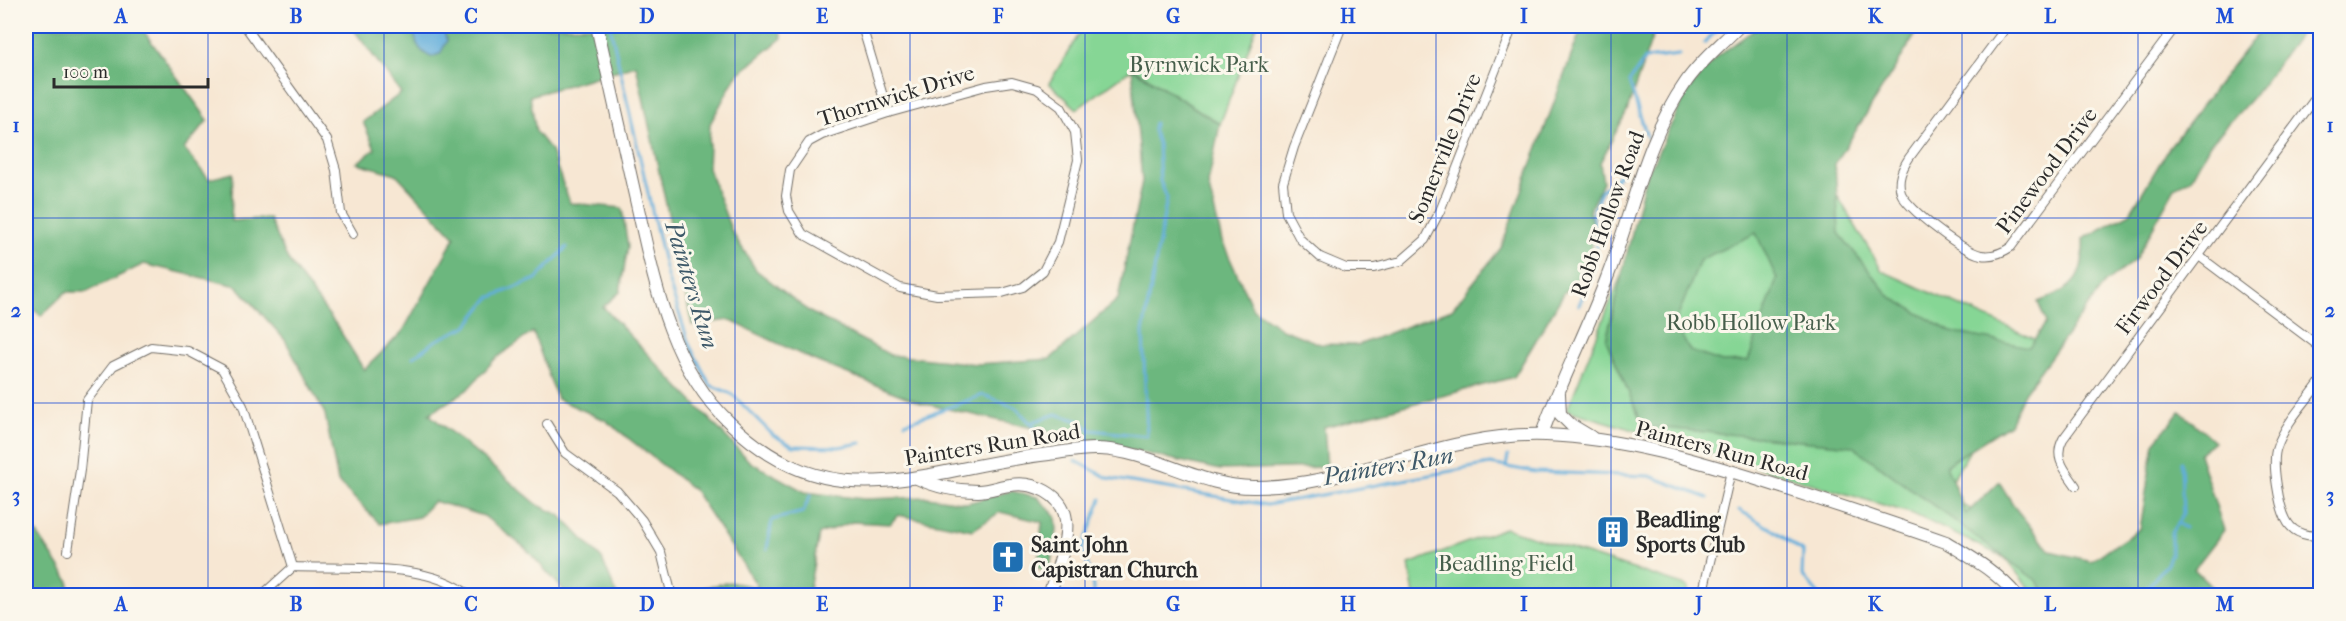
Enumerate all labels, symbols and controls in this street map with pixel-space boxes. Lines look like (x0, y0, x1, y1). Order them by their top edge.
text: A (113, 5, 129, 28)
text: B (289, 5, 303, 28)
text: C (464, 5, 478, 28)
text: D (639, 5, 655, 28)
text: E (816, 5, 828, 28)
text: F (992, 5, 1004, 28)
text: G (1166, 5, 1180, 28)
text: H (1340, 5, 1356, 28)
text: I (1520, 5, 1528, 28)
text: J (1693, 5, 1703, 28)
text: K (1868, 5, 1884, 28)
text: L (2044, 5, 2057, 28)
text: M (2215, 5, 2235, 28)
scale bar (54, 51, 208, 89)
park label: Byrnwick Park (1129, 52, 1270, 78)
street label: Thornwick Drive (815, 60, 978, 132)
text: 100 m (63, 62, 108, 83)
street label: Somerville Drive (1403, 69, 1487, 227)
street label: Pinewood Drive (1991, 102, 2103, 239)
text: 1 (12, 114, 20, 137)
text: 1 (2326, 114, 2334, 137)
street label: Robb Hollow Road (1566, 127, 1650, 301)
street label: Firwood Drive (2110, 215, 2213, 340)
water label: Painters Run (659, 217, 725, 352)
text: 2 (11, 299, 21, 322)
text: 2 (2325, 299, 2335, 322)
park label: Robb Hollow Park (1666, 310, 1837, 336)
street label: Painters Run Road (1633, 415, 1812, 487)
street label: Painters Run Road (902, 418, 1083, 472)
water label: Painters Run (1320, 441, 1455, 491)
text: 3 (12, 484, 20, 507)
text: 3 (2326, 484, 2334, 507)
place label: Beadling Sports Club (1636, 507, 1746, 558)
building icon: Beadling Sports Club (1595, 514, 1631, 550)
place label: Saint John Capistran Church (1031, 532, 1199, 583)
church icon: Saint John Capistran Church (990, 539, 1026, 575)
park label: Beadling Field (1438, 551, 1575, 577)
text: A (113, 593, 129, 616)
text: B (289, 593, 303, 616)
text: C (464, 593, 478, 616)
text: D (639, 593, 655, 616)
text: E (816, 593, 828, 616)
text: F (992, 593, 1004, 616)
text: G (1166, 593, 1180, 616)
text: H (1340, 593, 1356, 616)
text: I (1520, 593, 1528, 616)
text: J (1693, 593, 1703, 616)
text: K (1868, 593, 1884, 616)
text: L (2044, 593, 2057, 616)
text: M (2215, 593, 2235, 616)

